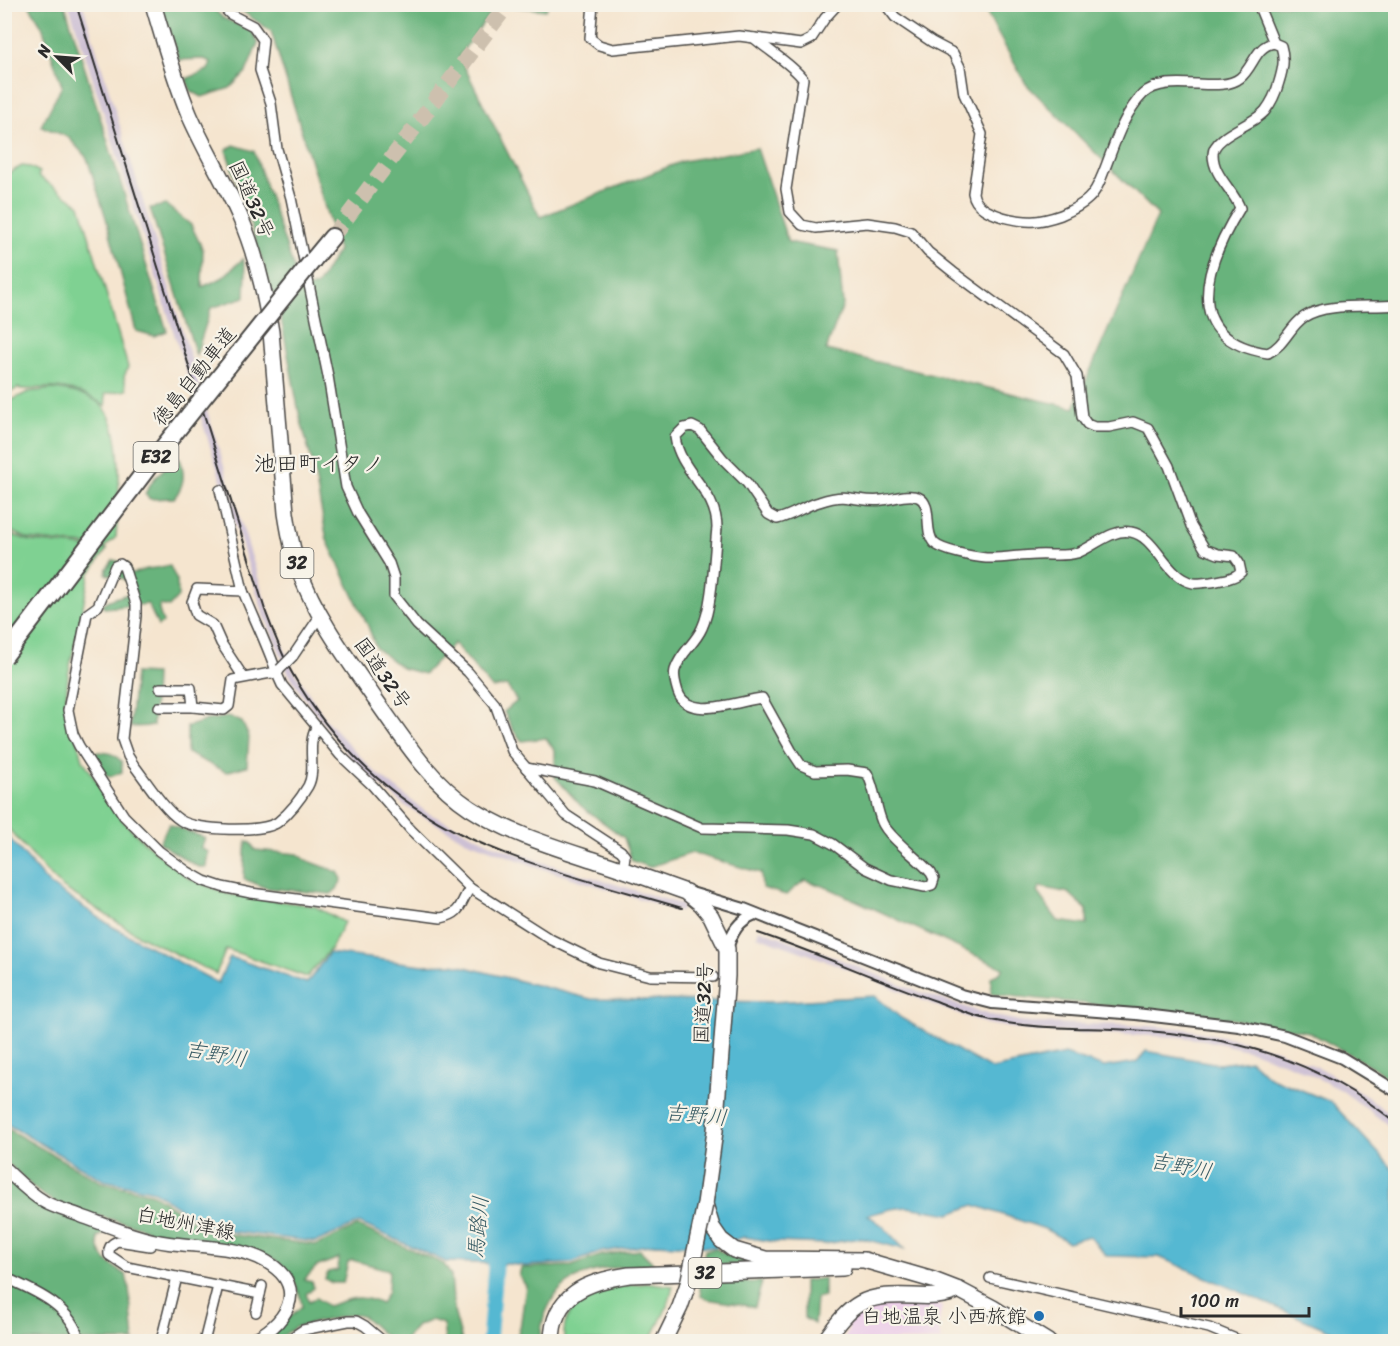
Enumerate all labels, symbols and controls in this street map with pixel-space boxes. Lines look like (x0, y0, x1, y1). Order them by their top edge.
north arrow (27, 27, 87, 87)
text: N (28, 39, 60, 63)
street label: 国道32号 (219, 154, 284, 244)
street label: 徳島自動車道 (143, 319, 246, 434)
road number: E32 (134, 442, 178, 472)
district label: 池田町イタノ (254, 444, 384, 483)
road number: 32 (280, 548, 314, 578)
street label: 国道32号 (345, 629, 421, 717)
street label: 国道32号 (684, 961, 723, 1045)
water label: 吉野川 (182, 1030, 250, 1078)
water label: 吉野川 (663, 1093, 729, 1137)
water label: 吉野川 (1146, 1141, 1216, 1191)
water label: 馬路川 (456, 1194, 500, 1260)
street label: 白地州津線 (133, 1197, 238, 1250)
road number: 32 (688, 1258, 722, 1288)
scale bar (1181, 1280, 1308, 1318)
text: 100 m (1190, 1285, 1239, 1317)
place label: 白地温泉 小西旅館 (862, 1299, 1027, 1334)
marker: 白地温泉 小西旅館 (1032, 1309, 1046, 1323)

